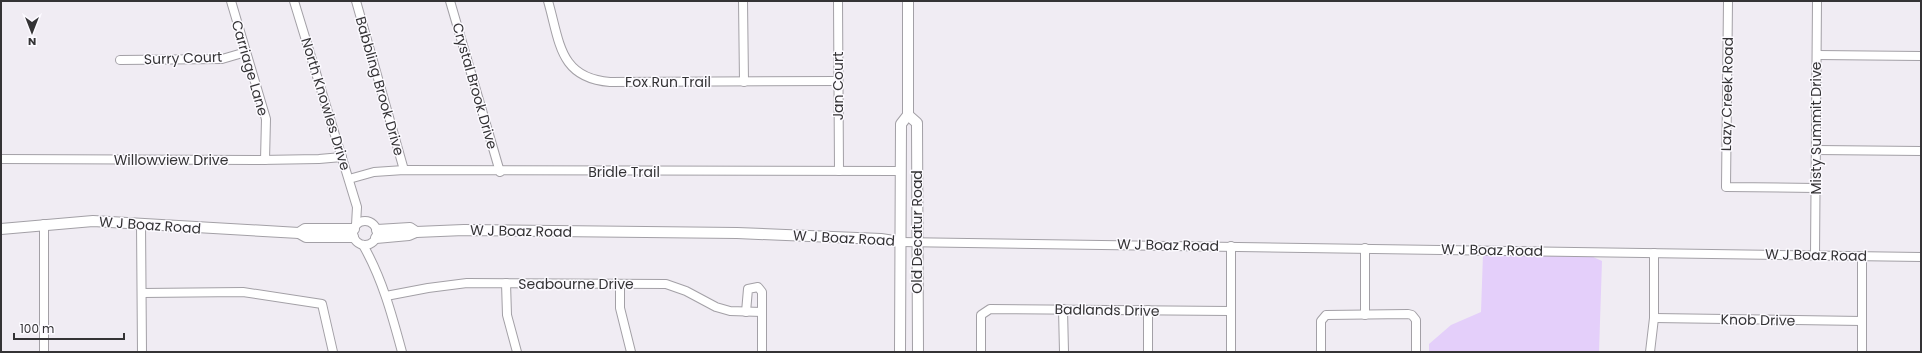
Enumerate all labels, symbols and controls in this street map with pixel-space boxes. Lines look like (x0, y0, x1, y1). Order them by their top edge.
north arrow (12, 12, 52, 52)
street label: Babbling Brook Drive (351, 14, 410, 158)
street label: Carriage Lane (227, 18, 273, 118)
street label: Crystal Brook Drive (447, 20, 503, 152)
text: N (28, 34, 36, 50)
street label: North Knowles Drive (296, 35, 356, 173)
street label: Lazy Creek Road (1716, 37, 1738, 151)
street label: Surry Court (144, 47, 222, 69)
street label: Jan Court (828, 52, 848, 120)
street label: Misty Summit Drive (1806, 61, 1826, 194)
street label: Fox Run Trail (625, 72, 711, 92)
street label: Willowview Drive (114, 150, 229, 170)
street label: Bridle Trail (588, 162, 660, 182)
street label: Old Decatur Road (907, 170, 927, 294)
street label: W J Boaz Road (98, 211, 202, 239)
street label: W J Boaz Road (470, 220, 572, 242)
street label: W J Boaz Road (793, 225, 895, 251)
street label: W J Boaz Road (1117, 234, 1219, 256)
street label: W J Boaz Road (1441, 239, 1543, 261)
street label: W J Boaz Road (1765, 244, 1867, 266)
street label: Seabourne Drive (518, 274, 634, 294)
street label: Badlands Drive (1054, 299, 1160, 321)
street label: Knob Drive (1721, 309, 1796, 331)
scale bar (14, 315, 124, 341)
text: 100 m (20, 320, 54, 337)

